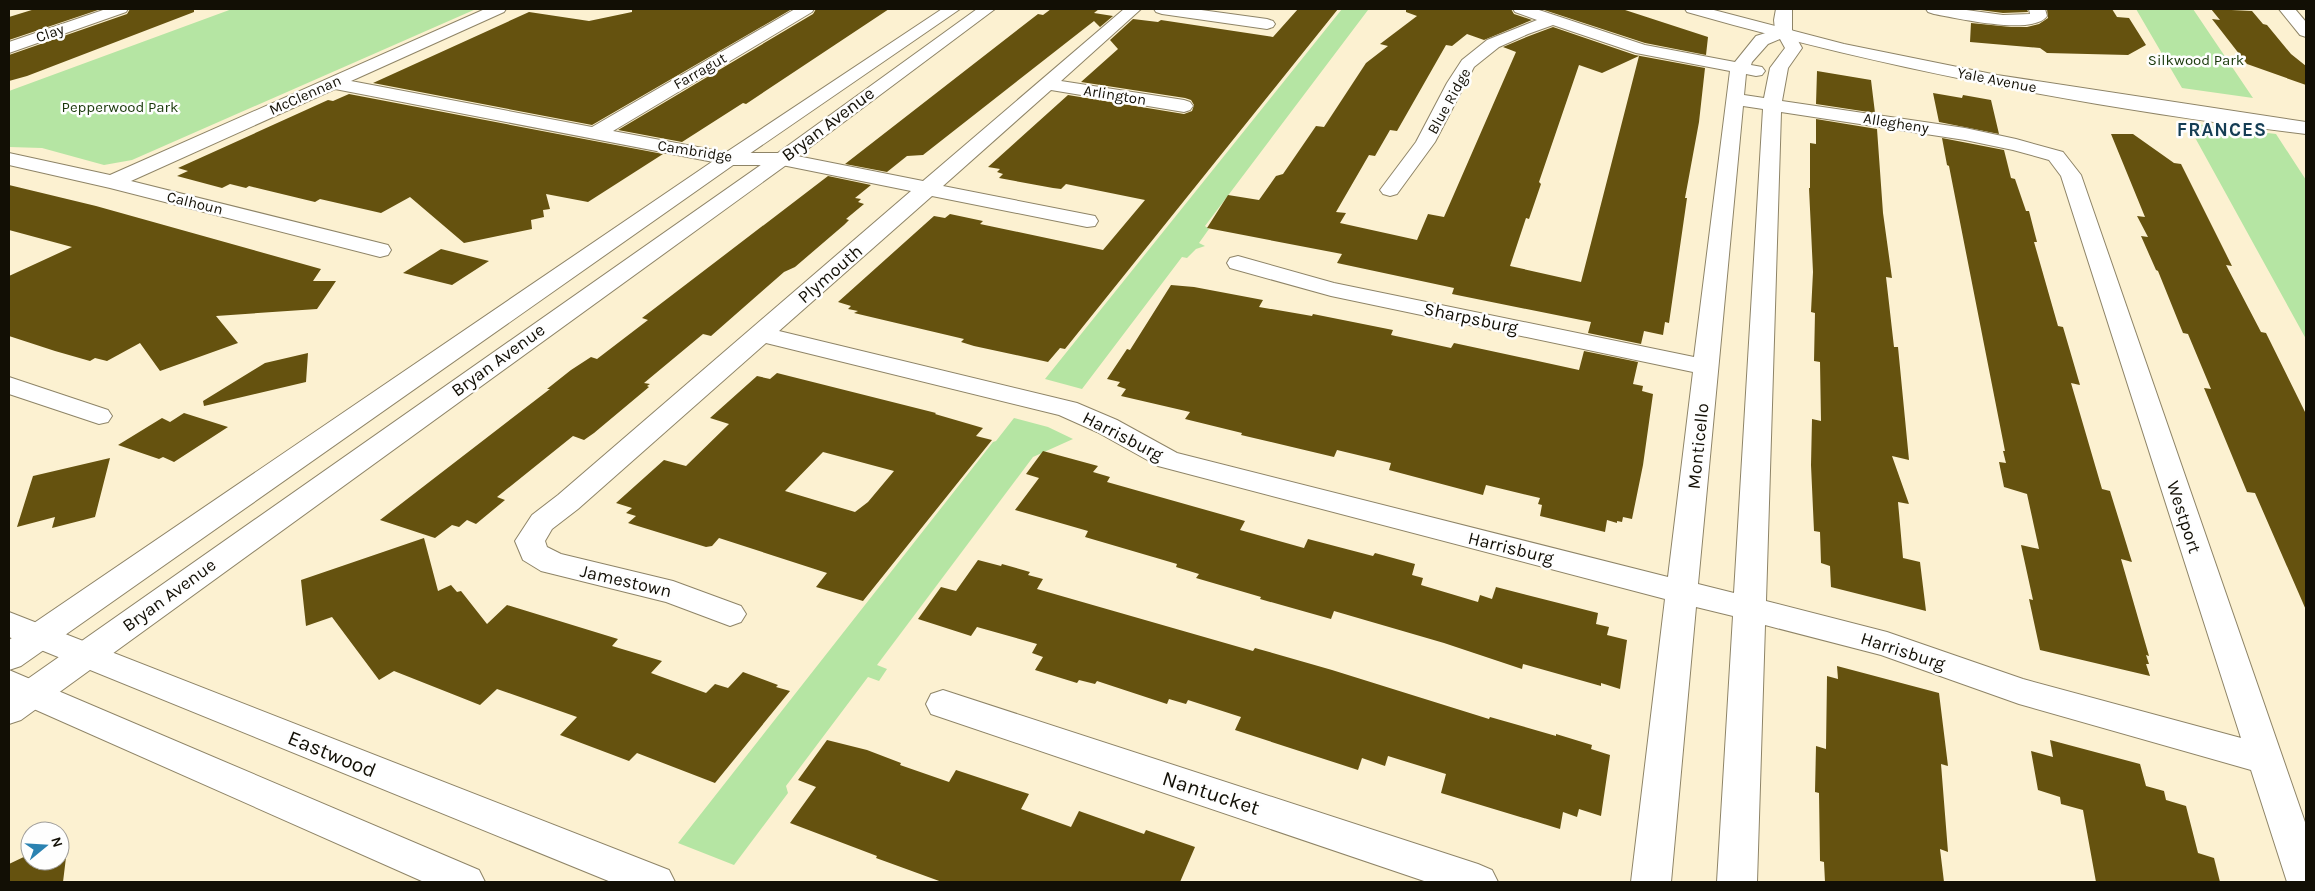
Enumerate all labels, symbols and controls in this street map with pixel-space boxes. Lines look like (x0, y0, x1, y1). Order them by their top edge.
street label: Clay (34, 20, 66, 46)
street label: Farragut (670, 49, 730, 93)
park label: Silkwood Park (2148, 51, 2244, 69)
street label: Yale Avenue (1956, 63, 2038, 97)
street label: Blue Ridge (1424, 65, 1474, 137)
street label: McClennan (266, 71, 344, 119)
street label: Arlington (1082, 81, 1148, 109)
street label: Bryan Avenue (777, 82, 879, 166)
park label: Pepperwood Park (62, 98, 178, 116)
street label: Allegheny (1862, 109, 1930, 137)
district label: FRANCES (2177, 119, 2267, 141)
street label: Cambridge (656, 136, 734, 166)
street label: Calhoun (165, 187, 225, 219)
street label: Plymouth (793, 240, 867, 308)
street label: Sharpsburg (1422, 297, 1520, 339)
street label: Bryan Avenue (447, 319, 549, 401)
street label: Monticello (1683, 402, 1713, 490)
street label: Harrisburg (1079, 406, 1167, 466)
street label: Westport (2162, 478, 2206, 556)
street label: Harrisburg (1466, 527, 1556, 569)
street label: Bryan Avenue (118, 554, 220, 636)
street label: Jamestown (578, 560, 674, 602)
street label: Harrisburg (1858, 627, 1948, 675)
street label: Eastwood (284, 725, 380, 783)
street label: Nantucket (1159, 766, 1263, 820)
north arrow (20, 821, 70, 871)
text: N (47, 835, 67, 850)

